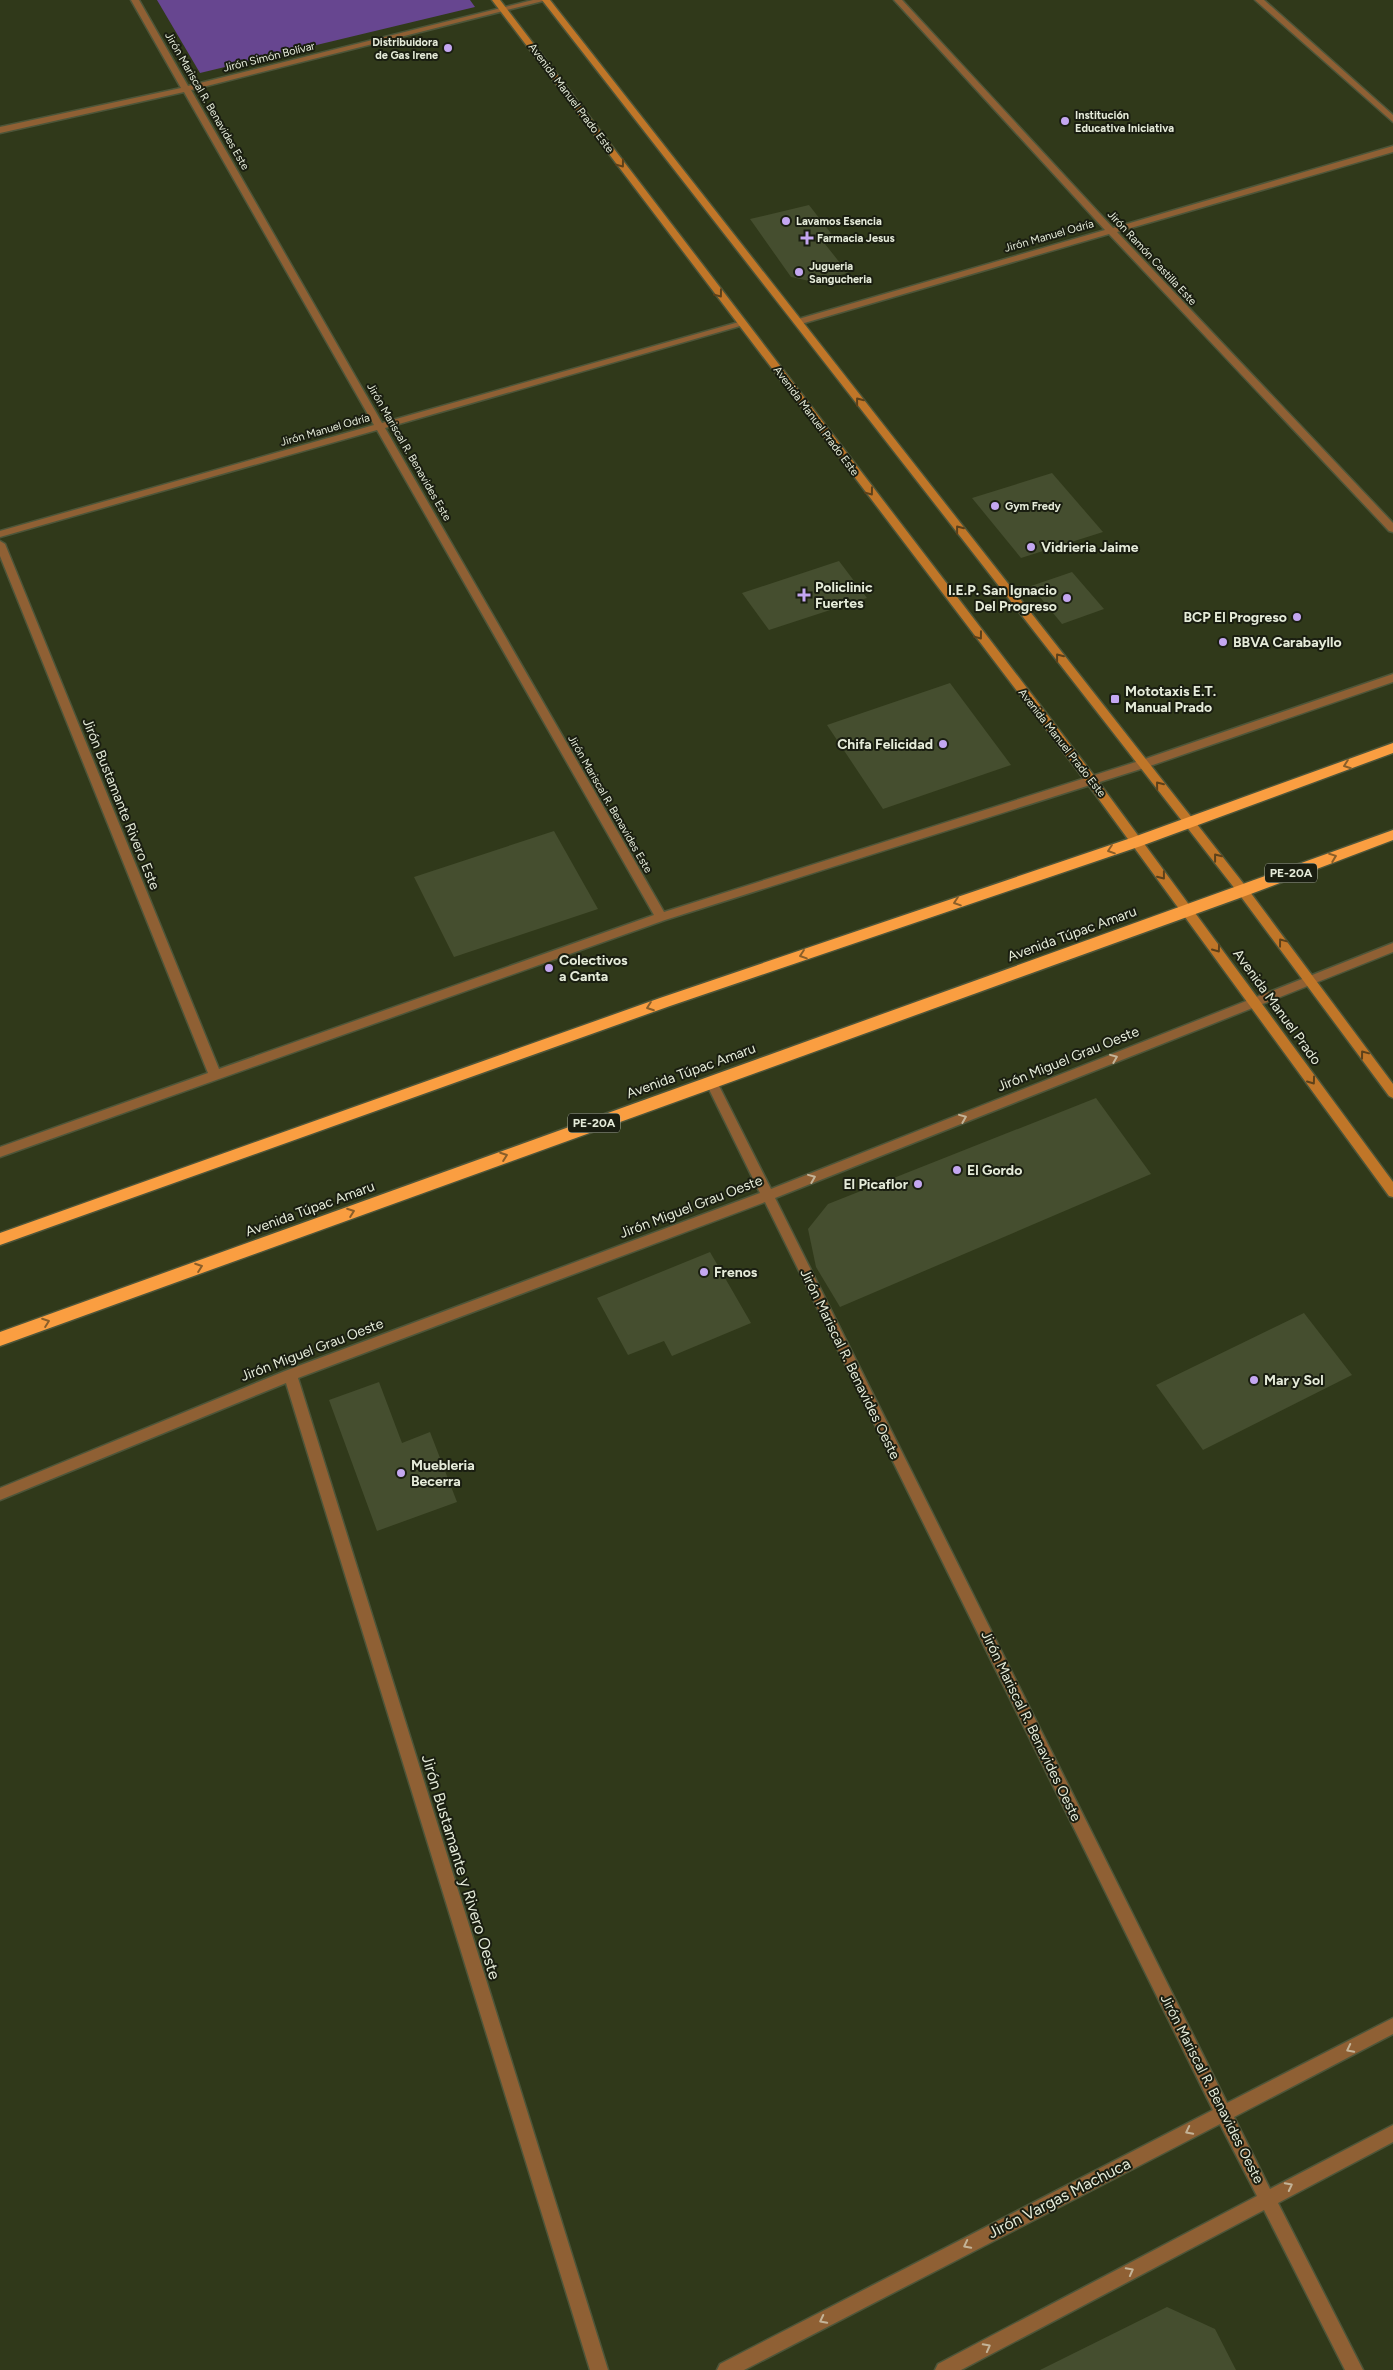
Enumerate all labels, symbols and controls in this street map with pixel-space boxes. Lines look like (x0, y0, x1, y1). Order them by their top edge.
street label: Jirón Mariscal R. Benavides Este (162, 30, 252, 172)
place label: Distribuidora de Gas Irene (372, 36, 438, 62)
street label: Jirón Simón Bolívar (222, 39, 316, 75)
street label: Avenida Manuel Prado Este (526, 41, 616, 155)
marker: Distribuidora de Gas Irene (442, 42, 454, 54)
place label: Institución Educativa Iniciativa (1075, 109, 1174, 135)
marker: Institución Educativa Iniciativa (1059, 115, 1071, 127)
one-way arrow (615, 158, 623, 167)
street label: Jirón Ramón Castilla Este (1105, 208, 1199, 308)
marker: Lavamos Esencia (780, 215, 792, 227)
place label: Lavamos Esencia (796, 215, 882, 228)
street label: Jirón Manuel Odría (1003, 217, 1095, 255)
marker: Farmacia Jesus (801, 232, 813, 244)
place label: Farmacia Jesus (817, 232, 895, 245)
place label: Jugueria Sangucheria (809, 260, 872, 286)
marker: Jugueria Sangucheria (793, 266, 805, 278)
one-way arrow (713, 288, 722, 297)
street label: Avenida Manuel Prado Este (771, 364, 861, 478)
street label: Jirón Mariscal R. Benavides Este (364, 381, 454, 523)
one-way arrow (856, 397, 865, 407)
street label: Jirón Manuel Odría (279, 411, 371, 449)
one-way arrow (865, 487, 874, 496)
marker: Gym Fredy (989, 500, 1001, 512)
place label: Gym Fredy (1005, 500, 1062, 513)
one-way arrow (956, 525, 965, 535)
place label: Vidrieria Jaime (1041, 539, 1139, 556)
marker: Vidrieria Jaime (1025, 541, 1037, 553)
place label: Policlinic Fuertes (815, 579, 873, 612)
place label: I.E.P. San Ignacio Del Progreso (948, 582, 1057, 615)
marker: Policlinic Fuertes (797, 588, 811, 602)
marker: I.E.P. San Ignacio Del Progreso (1061, 592, 1073, 604)
place label: BCP El Progreso (1183, 609, 1287, 626)
marker: BCP El Progreso (1291, 611, 1303, 623)
one-way arrow (974, 630, 982, 639)
place label: BBVA Carabayllo (1233, 634, 1342, 651)
marker: BBVA Carabayllo (1217, 636, 1229, 648)
one-way arrow (1056, 653, 1065, 663)
place label: Mototaxis E.T. Manual Prado (1125, 683, 1216, 716)
street label: Avenida Manuel Prado Este (1016, 686, 1108, 800)
marker: Mototaxis E.T. Manual Prado (1109, 693, 1121, 705)
street label: Jirón Bustamante Rivero Este (79, 716, 163, 893)
street label: Jirón Mariscal R. Benavides Este (565, 733, 655, 875)
place label: Chifa Felicidad (837, 736, 933, 753)
marker: Chifa Felicidad (937, 738, 949, 750)
one-way arrow (1343, 759, 1352, 769)
one-way arrow (1157, 782, 1165, 791)
one-way arrow (1107, 844, 1116, 854)
one-way arrow (1328, 853, 1337, 863)
one-way arrow (1214, 854, 1222, 863)
road number: PE-20A (1265, 864, 1317, 882)
one-way arrow (1156, 870, 1165, 880)
one-way arrow (954, 897, 962, 907)
street label: Avenida Túpac Amaru (1005, 903, 1139, 965)
one-way arrow (1279, 938, 1288, 948)
one-way arrow (1211, 944, 1220, 953)
street label: Avenida Manuel Prado (1229, 946, 1325, 1068)
one-way arrow (800, 949, 808, 959)
place label: Colectivos a Canta (559, 952, 628, 985)
marker: Colectivos a Canta (543, 962, 555, 974)
one-way arrow (646, 1001, 654, 1011)
street label: Jirón Miguel Grau Oeste (995, 1023, 1142, 1095)
street label: Avenida Túpac Amaru (624, 1040, 758, 1102)
one-way arrow (1361, 1050, 1370, 1060)
one-way arrow (1109, 1054, 1118, 1064)
one-way arrow (1306, 1075, 1315, 1085)
road number: PE-20A (568, 1114, 620, 1132)
one-way arrow (958, 1114, 967, 1124)
one-way arrow (499, 1152, 508, 1162)
place label: El Gordo (967, 1162, 1022, 1179)
marker: El Gordo (951, 1164, 963, 1176)
street label: Jirón Miguel Grau Oeste (617, 1172, 765, 1242)
one-way arrow (807, 1174, 816, 1184)
place label: El Picaflor (843, 1176, 909, 1193)
street label: Avenida Túpac Amaru (243, 1178, 377, 1240)
marker: El Picaflor (912, 1178, 924, 1190)
one-way arrow (347, 1208, 355, 1218)
one-way arrow (194, 1263, 202, 1273)
place label: Frenos (714, 1264, 758, 1281)
marker: Frenos (698, 1266, 710, 1278)
street label: Jirón Mariscal R. Benavides Oeste (796, 1266, 904, 1462)
street label: Jirón Miguel Grau Oeste (238, 1315, 386, 1385)
one-way arrow (41, 1318, 50, 1328)
place label: Mar y Sol (1264, 1372, 1324, 1389)
marker: Mar y Sol (1248, 1374, 1260, 1386)
place label: Muebleria Becerra (411, 1457, 475, 1490)
marker: Muebleria Becerra (395, 1467, 407, 1479)
street label: Jirón Mariscal R. Benavides Oeste (977, 1628, 1085, 1824)
street label: Jirón Bustamante y Rivero Oeste (418, 1752, 504, 1982)
street label: Jirón Mariscal R. Benavides Oeste (1157, 1992, 1267, 2187)
one-way arrow (1346, 2043, 1355, 2053)
one-way arrow (1186, 2125, 1195, 2135)
street label: Jirón Vargas Machuca (985, 2154, 1133, 2242)
one-way arrow (1284, 2182, 1293, 2192)
one-way arrow (963, 2239, 972, 2249)
one-way arrow (1125, 2267, 1134, 2277)
one-way arrow (819, 2314, 828, 2324)
one-way arrow (981, 2343, 990, 2353)

